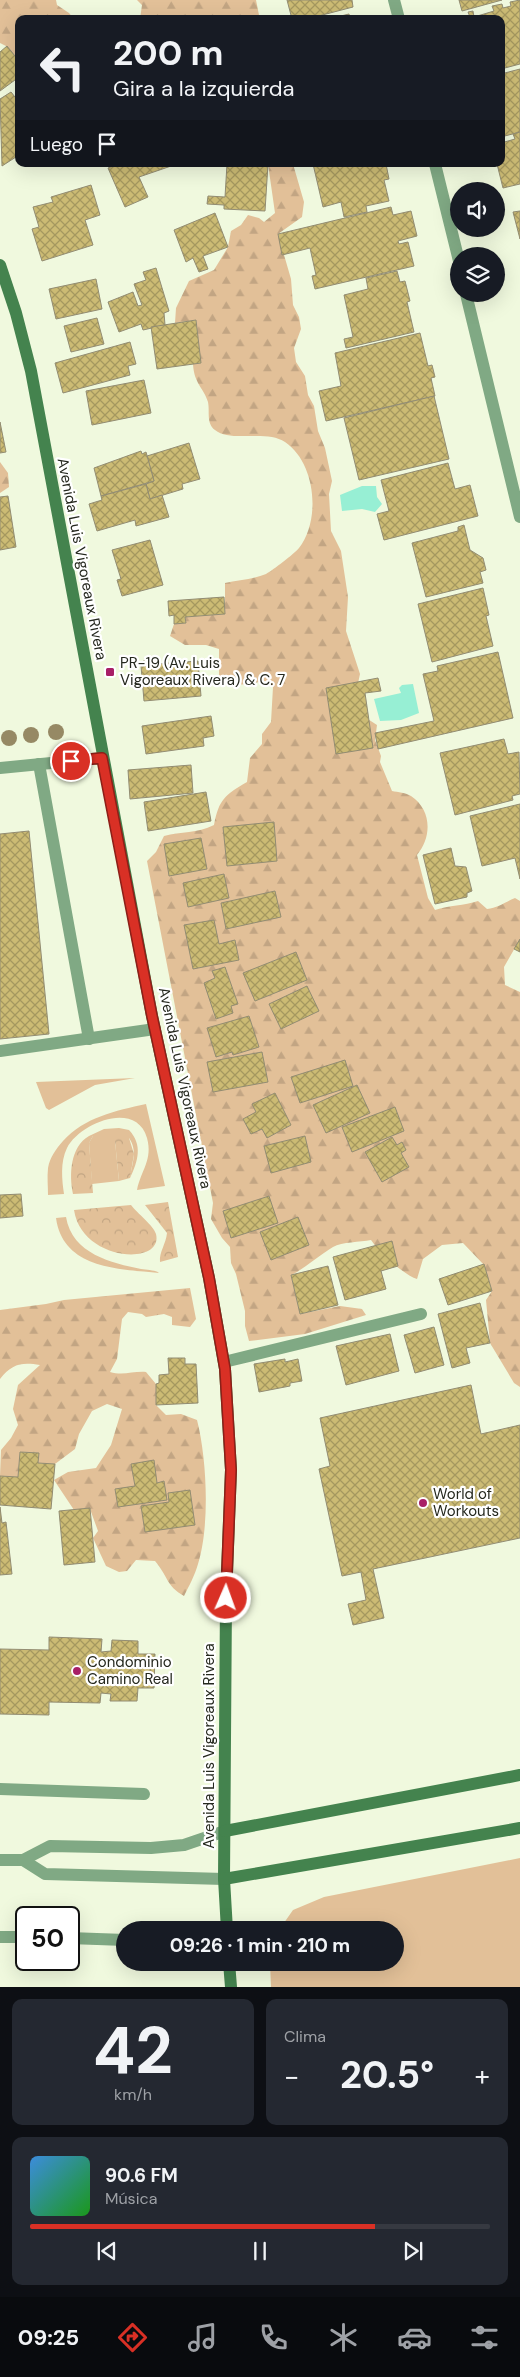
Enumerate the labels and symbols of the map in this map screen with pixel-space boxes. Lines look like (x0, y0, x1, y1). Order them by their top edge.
street label: Avenida Luis Vigoreaux Rivera (53, 456, 111, 662)
place label: PR-19 (Av. Luis Vigoreaux Rivera) & C. 7 (120, 653, 285, 690)
marker: PR-19 (Av. Luis Vigoreaux Rivera) & C. 7 (104, 666, 116, 678)
pin (50, 740, 92, 782)
street label: Avenida Luis Vigoreaux Rivera (154, 985, 216, 1191)
place label: World of Workouts (433, 1484, 499, 1521)
marker: World of Workouts (417, 1497, 429, 1509)
position arrow (199, 1571, 251, 1623)
street label: Avenida Luis Vigoreaux Rivera (199, 1643, 219, 1849)
place label: Condominio Camino Real (87, 1652, 173, 1689)
marker: Condominio Camino Real (71, 1665, 83, 1677)
speed limit sign: 50 (15, 1906, 80, 1971)

